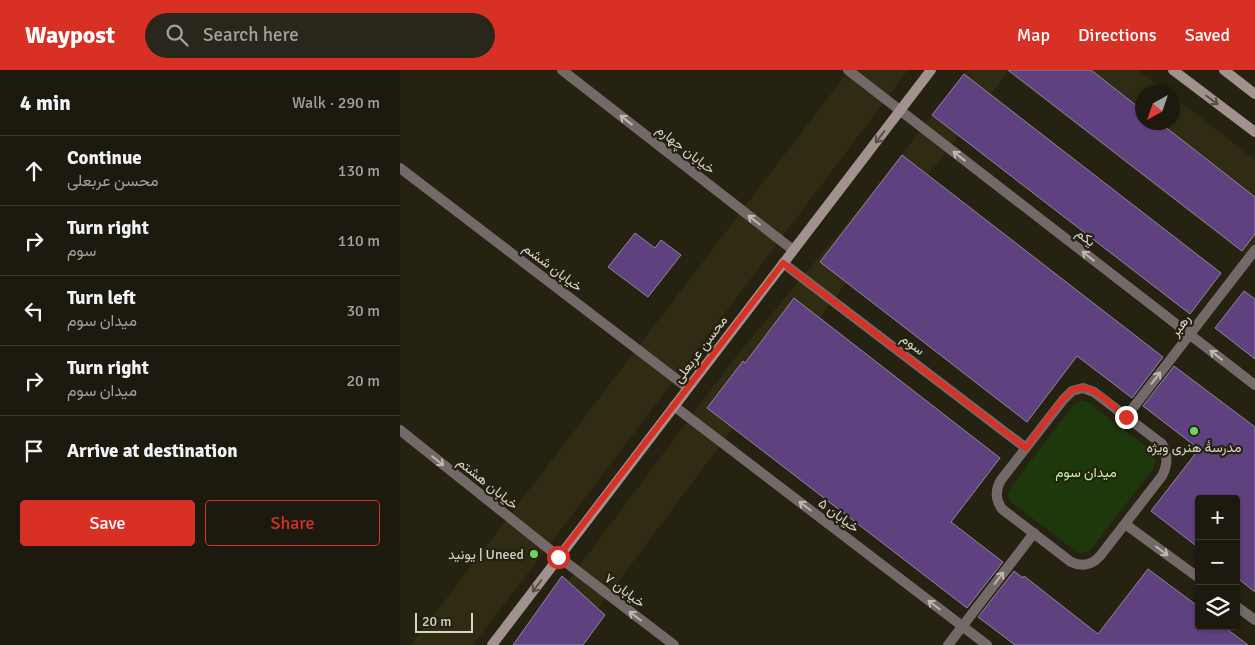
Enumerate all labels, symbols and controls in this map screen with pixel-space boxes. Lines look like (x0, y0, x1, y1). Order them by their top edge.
search box (145, 13, 495, 58)
text: Waypost (25, 20, 115, 50)
icon: search (163, 21, 191, 49)
text: Search here (203, 23, 299, 47)
text: Map (1017, 24, 1050, 46)
text: Directions (1078, 24, 1157, 46)
text: Saved (1185, 24, 1230, 46)
north arrow (1135, 85, 1180, 130)
text: 4 min (20, 90, 71, 116)
text: Walk · 290 m (292, 93, 380, 113)
one-way arrow (1205, 94, 1218, 105)
one-way arrow (620, 115, 633, 126)
street label: خیابان چهارم (652, 121, 719, 179)
one-way arrow (874, 130, 885, 143)
text: Continue (67, 146, 142, 170)
one-way arrow (953, 151, 966, 162)
icon: ahead (20, 157, 48, 185)
text: 130 m (338, 161, 380, 181)
text: محسن عربعلی (67, 171, 158, 191)
one-way arrow (748, 215, 761, 226)
text: Turn right (67, 216, 149, 240)
street label: یکم (1072, 224, 1099, 250)
icon: right (20, 227, 48, 255)
text: 110 m (338, 231, 380, 251)
street label: خیابان ششم (520, 239, 586, 295)
text: سوم (67, 241, 96, 261)
one-way arrow (1082, 250, 1095, 261)
text: Turn left (67, 286, 136, 310)
icon: left (20, 297, 48, 325)
text: 30 m (346, 301, 380, 321)
text: میدان سوم (67, 311, 137, 331)
street label: رهبر (1166, 311, 1195, 341)
street label: محسن عربعلی (670, 312, 731, 386)
street label: سوم (897, 330, 928, 359)
one-way arrow (1210, 349, 1223, 360)
text: Turn right (67, 356, 149, 380)
icon: right (20, 367, 48, 395)
text: 20 m (346, 371, 380, 391)
one-way arrow (1151, 371, 1161, 385)
text: میدان سوم (67, 381, 137, 401)
route end (1115, 406, 1138, 429)
marker: مدرسهٔ هنری ویژه (1188, 425, 1200, 437)
icon: arrive (20, 437, 48, 465)
text: Arrive at destination (67, 439, 238, 463)
place label: مدرسهٔ هنری ویژه (1147, 439, 1241, 456)
street label: خیابان هشتم (454, 454, 522, 513)
one-way arrow (431, 455, 444, 466)
park label: میدان سوم (1055, 464, 1117, 481)
street label: خیابان ۵ (815, 495, 862, 536)
map controls (1195, 495, 1240, 630)
button: + (1195, 495, 1240, 540)
button: Save (20, 500, 195, 546)
button: Share (205, 500, 380, 546)
one-way arrow (799, 501, 812, 512)
button: − (1195, 540, 1240, 585)
place label: یونید | Uneed (448, 546, 524, 563)
route start (547, 546, 570, 569)
one-way arrow (1155, 546, 1169, 556)
marker: یونید | Uneed (528, 548, 540, 560)
street label: خیابان ۷ (601, 570, 648, 611)
one-way arrow (993, 572, 1004, 585)
one-way arrow (532, 579, 542, 593)
button: layers (1195, 585, 1240, 630)
one-way arrow (927, 600, 941, 610)
scale bar (415, 610, 472, 633)
one-way arrow (629, 610, 642, 621)
text: 20 m (422, 613, 451, 630)

